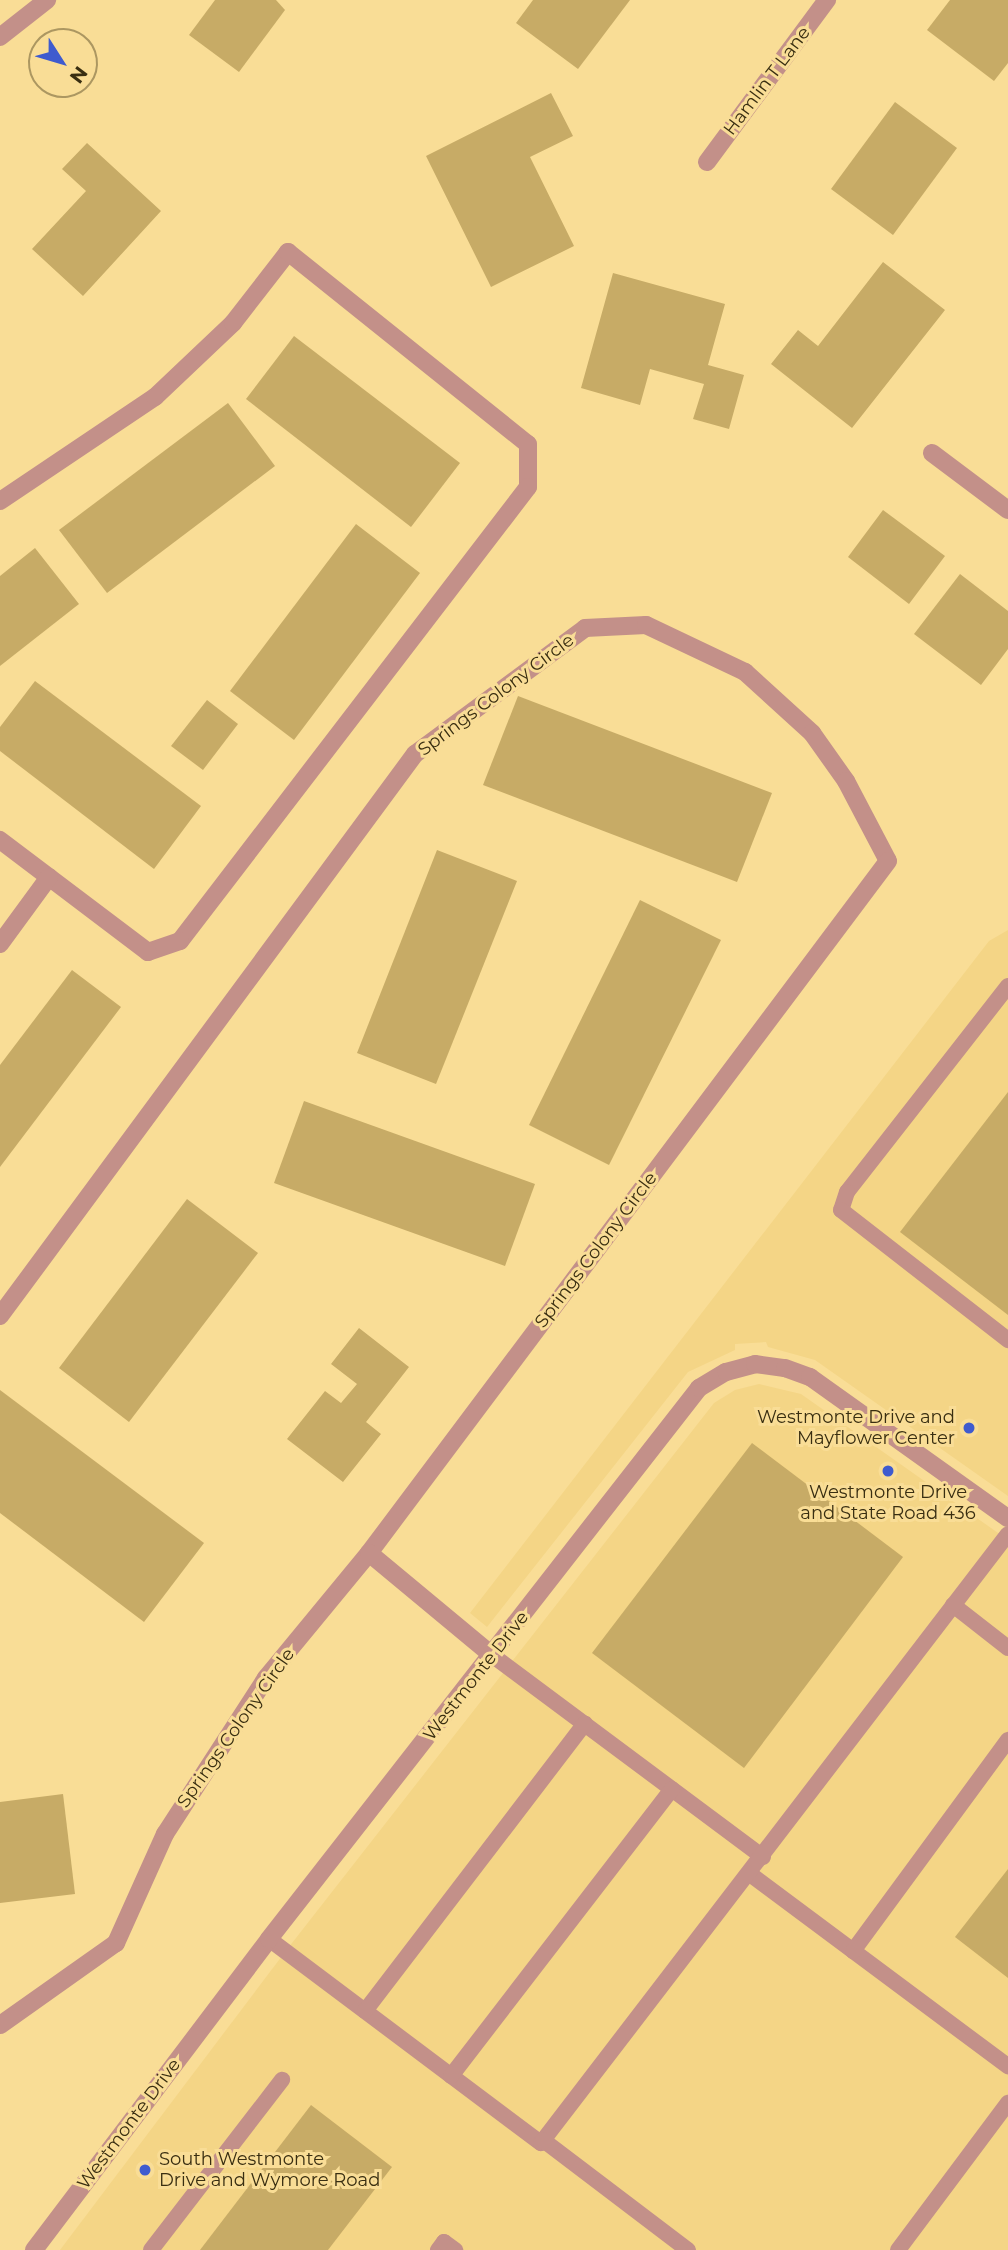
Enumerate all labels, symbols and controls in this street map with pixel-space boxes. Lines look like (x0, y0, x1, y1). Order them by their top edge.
street label: Hamlin T Lane (719, 22, 815, 140)
north arrow (28, 28, 98, 98)
text: N (65, 62, 92, 88)
street label: Springs Colony Circle (414, 629, 578, 761)
street label: Springs Colony Circle (530, 1168, 662, 1332)
place label: Westmonte Drive and Mayflower Center (757, 1407, 955, 1450)
marker: Westmonte Drive and Mayflower Center (961, 1420, 977, 1436)
marker: Westmonte Drive and State Road 436 (880, 1463, 896, 1479)
place label: Westmonte Drive and State Road 436 (800, 1482, 976, 1524)
street label: Westmonte Drive (419, 1607, 533, 1745)
street label: Springs Colony Circle (173, 1644, 299, 1812)
street label: Westmonte Drive (73, 2054, 185, 2194)
place label: South Westmonte Drive and Wymore Road (159, 2149, 380, 2192)
marker: South Westmonte Drive and Wymore Road (137, 2162, 153, 2178)

